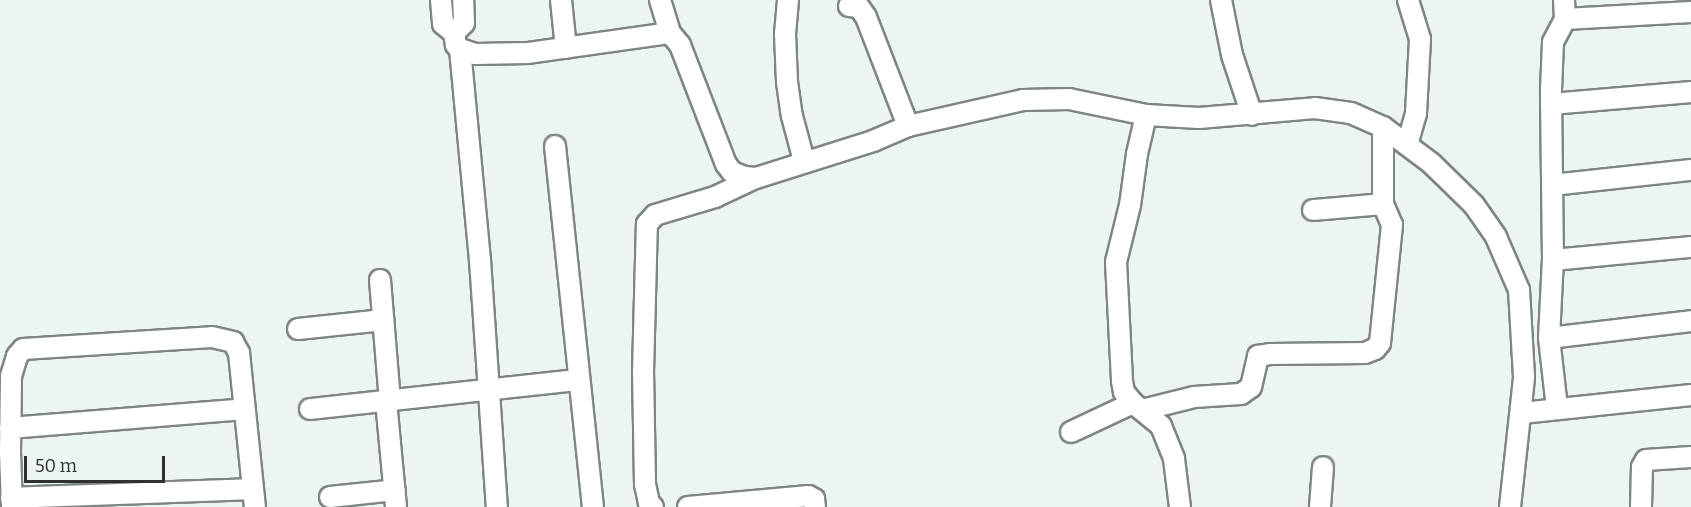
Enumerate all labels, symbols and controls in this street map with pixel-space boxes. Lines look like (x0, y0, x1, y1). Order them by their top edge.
scale bar (27, 444, 168, 482)
text: 50 m (35, 455, 77, 477)

